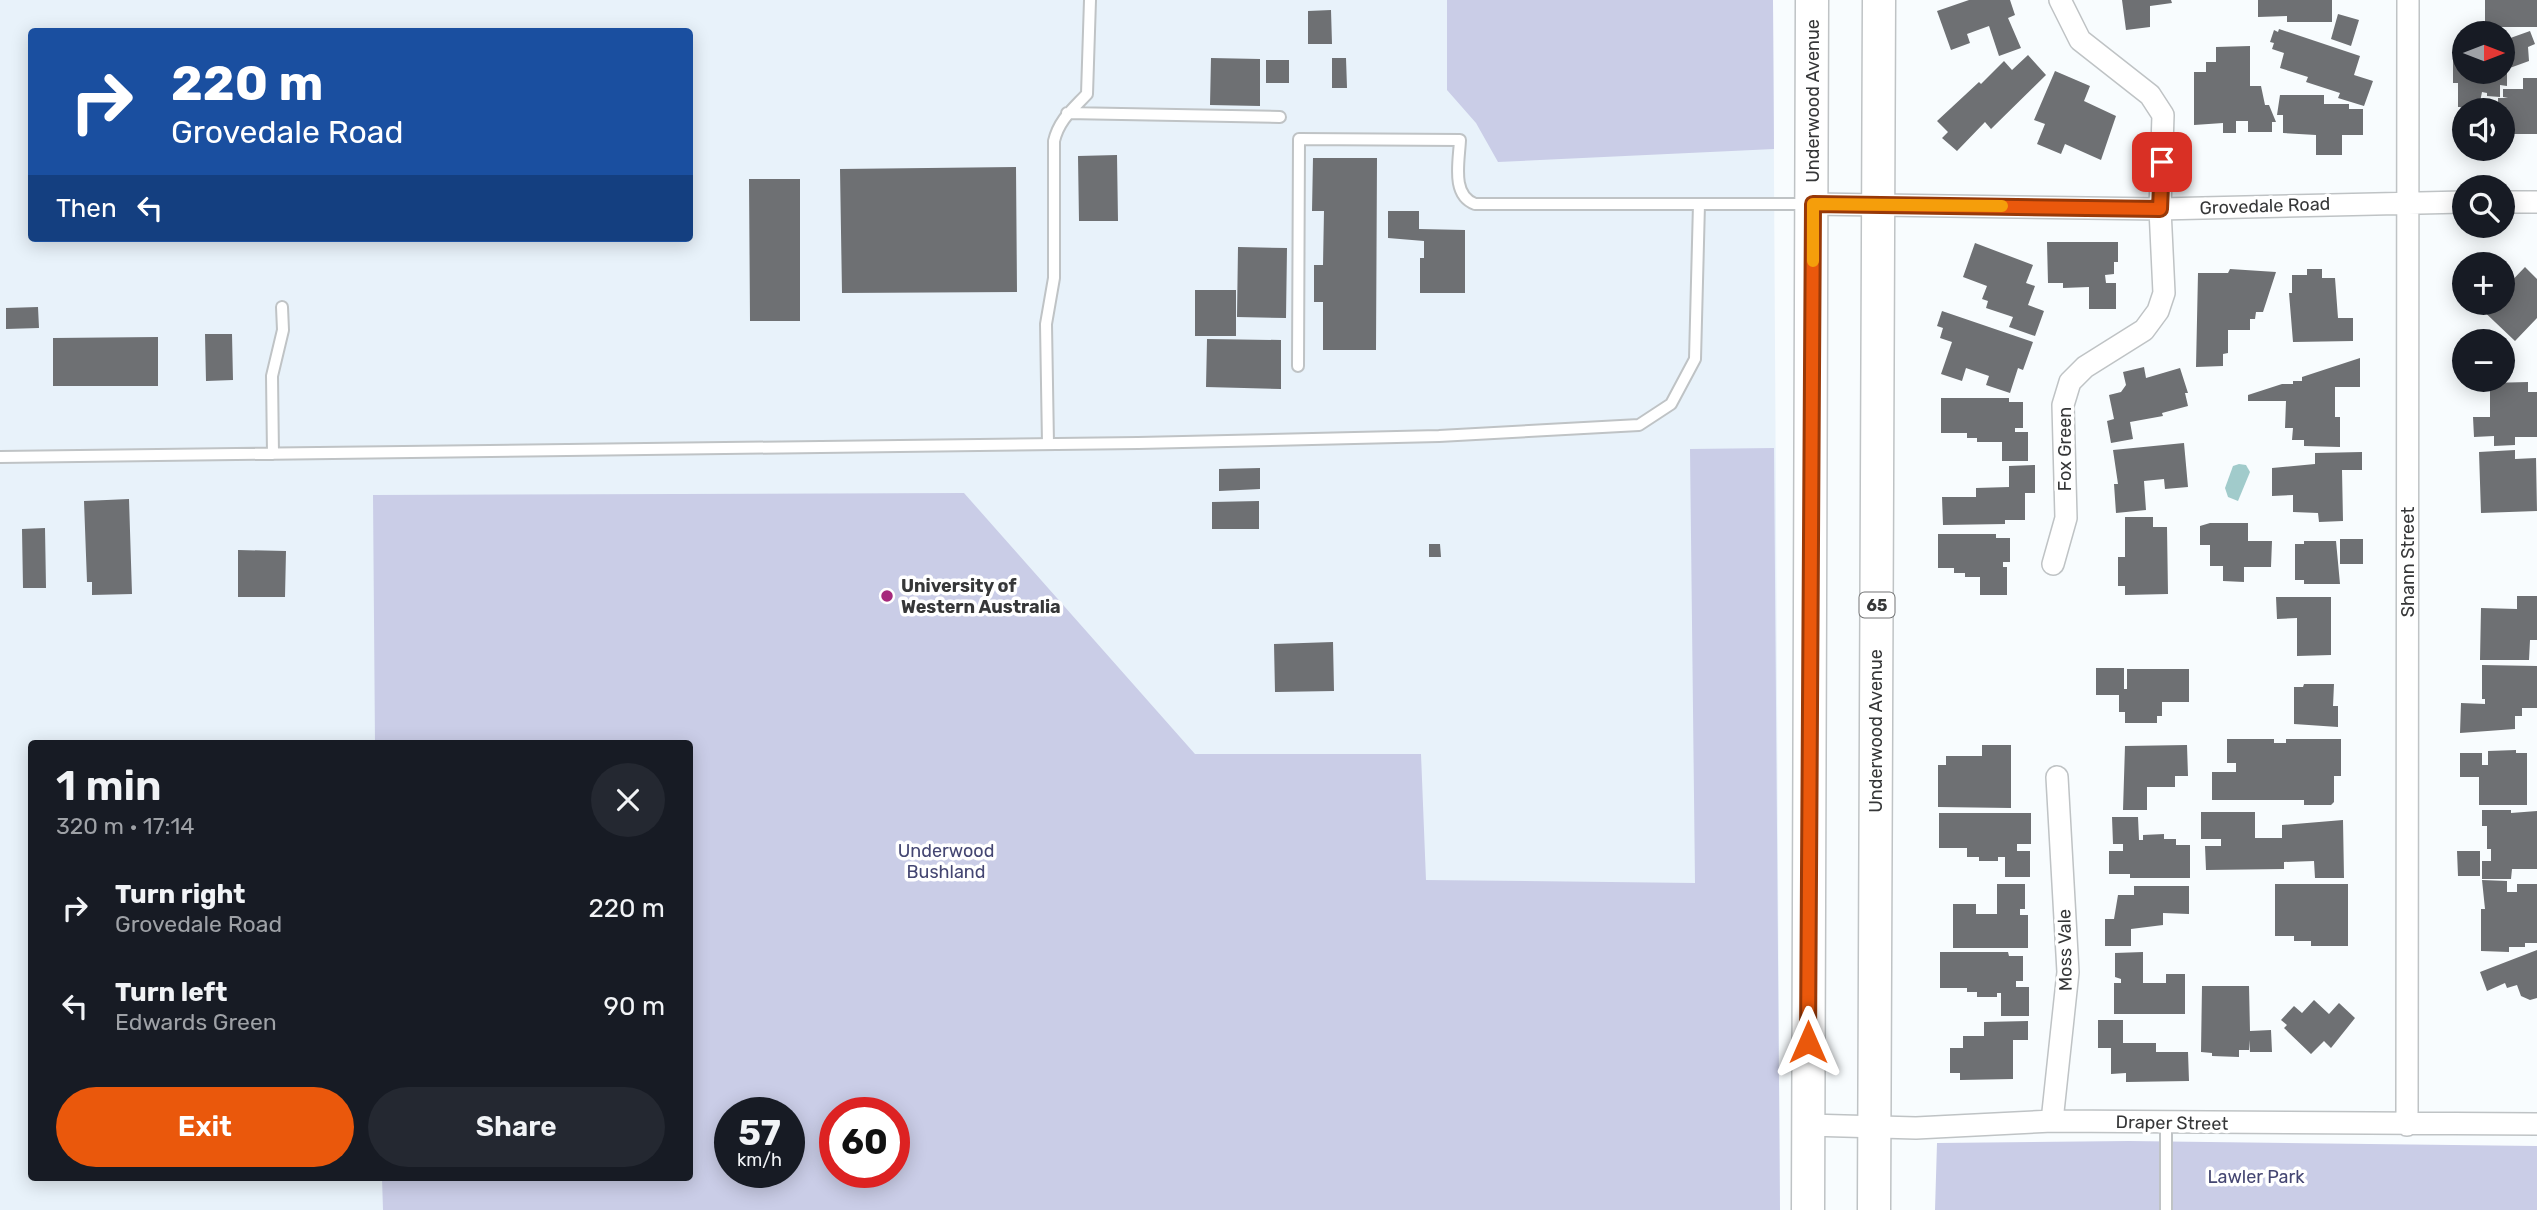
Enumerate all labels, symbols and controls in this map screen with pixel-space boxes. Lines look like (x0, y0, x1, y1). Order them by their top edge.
street label: Underwood Avenue (1802, 19, 1824, 183)
north arrow (2452, 21, 2515, 84)
map controls (2452, 21, 2515, 392)
text: 220 m (171, 54, 323, 112)
icon: right (56, 56, 147, 147)
button: sound (2452, 98, 2515, 161)
text: Grovedale Road (171, 113, 404, 151)
pin (2132, 132, 2192, 192)
icon: arrive (2143, 143, 2181, 181)
button: search (2452, 175, 2515, 238)
icon: left (131, 189, 169, 227)
text: Then (56, 193, 117, 224)
street label: Grovedale Road (2199, 193, 2331, 219)
button: + (2452, 252, 2515, 315)
button: − (2452, 329, 2515, 392)
street label: Fox Green (2054, 407, 2076, 491)
street label: Shann Street (2397, 507, 2419, 617)
place label: University of Western Australia (901, 575, 1061, 618)
marker: University of Western Australia (879, 588, 895, 604)
road number: 65 (1860, 592, 1895, 618)
street label: Underwood Avenue (1865, 649, 1887, 813)
text: 1 min (56, 761, 162, 811)
button: close (591, 763, 665, 837)
text: 320 m · 17:14 (56, 812, 195, 840)
park label: Underwood Bushland (898, 840, 994, 883)
text: Turn right (115, 879, 245, 910)
icon: right (56, 889, 94, 927)
text: 220 m (588, 893, 665, 924)
street label: Moss Vale (2053, 909, 2077, 991)
text: Grovedale Road (115, 910, 282, 938)
text: Turn left (115, 977, 227, 1008)
icon: left (56, 987, 94, 1025)
text: 90 m (604, 991, 665, 1022)
position arrow (1771, 1005, 1845, 1079)
text: Edwards Green (115, 1008, 277, 1036)
button: Exit (56, 1087, 354, 1167)
button: Share (368, 1087, 665, 1167)
speed limit sign: 60 (819, 1097, 910, 1188)
street label: Draper Street (2115, 1111, 2229, 1135)
text: 57 (738, 1112, 781, 1154)
text: km/h (737, 1149, 782, 1171)
park label: Lawler Park (2207, 1166, 2305, 1188)

